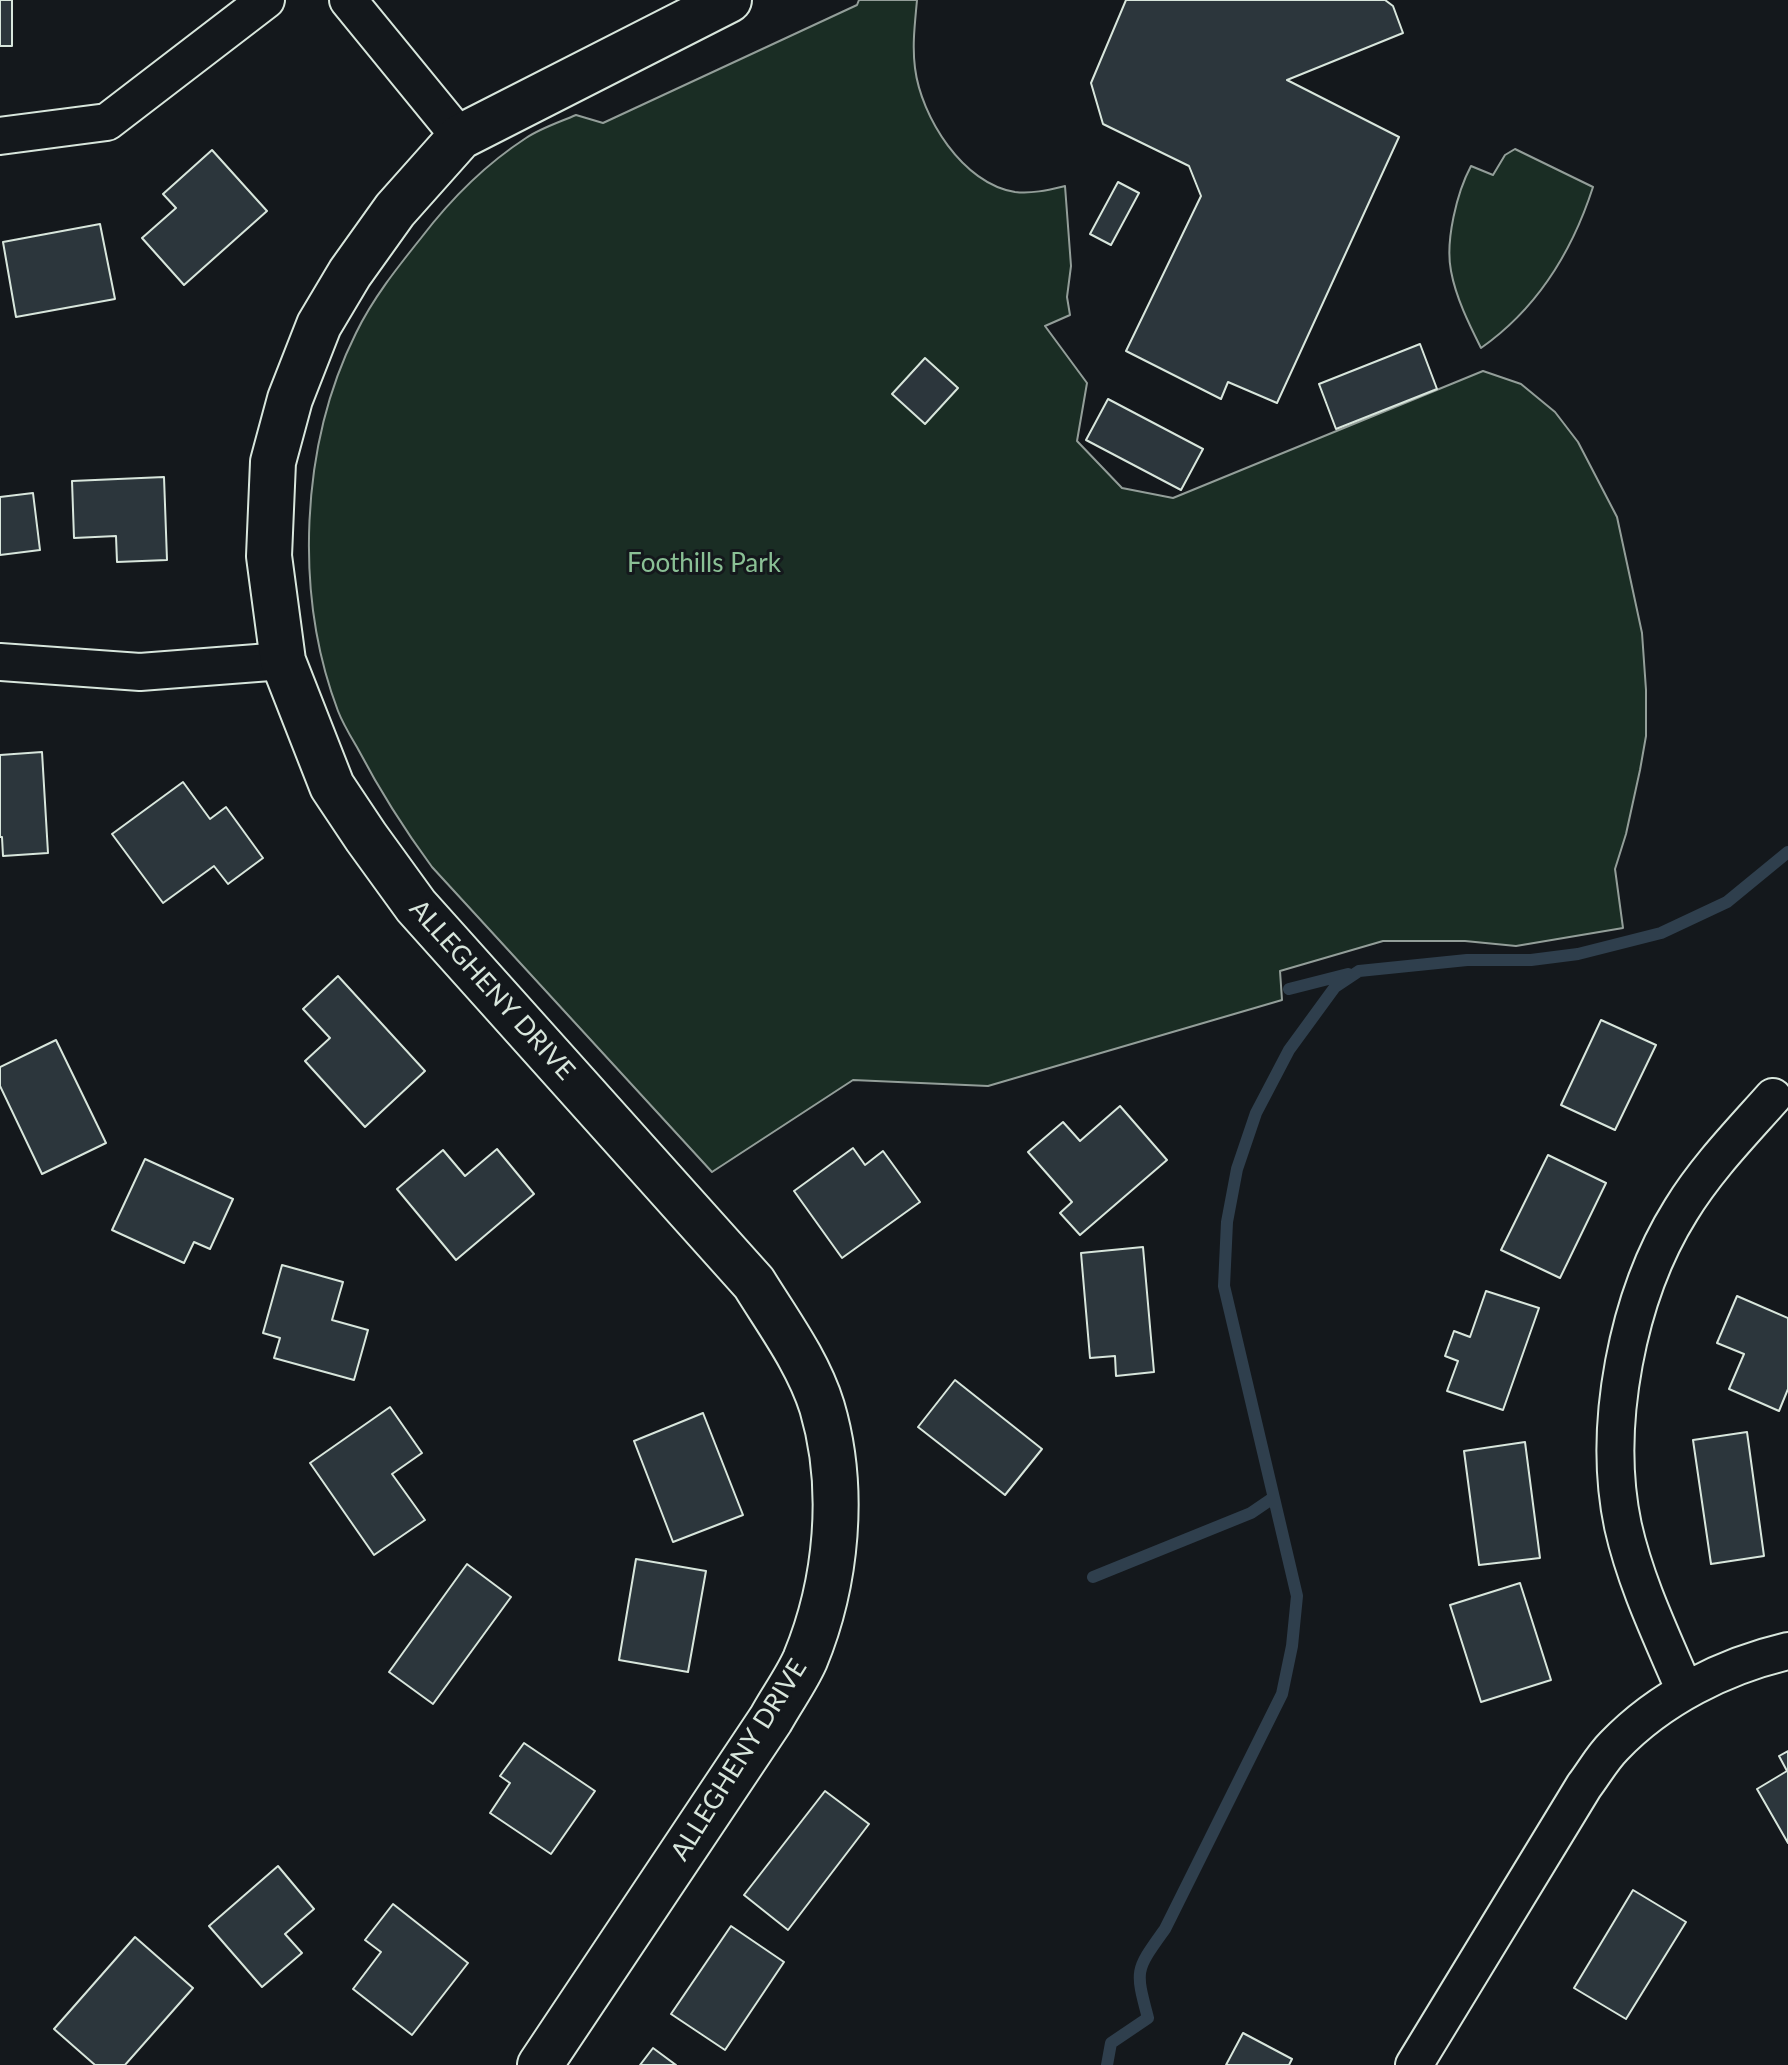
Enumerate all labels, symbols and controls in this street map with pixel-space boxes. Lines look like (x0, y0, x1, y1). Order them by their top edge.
park label: Foothills Park (627, 548, 781, 580)
street label: ALLEGHENY DRIVE (403, 894, 581, 1086)
street label: ALLEGHENY DRIVE (664, 1654, 814, 1866)

